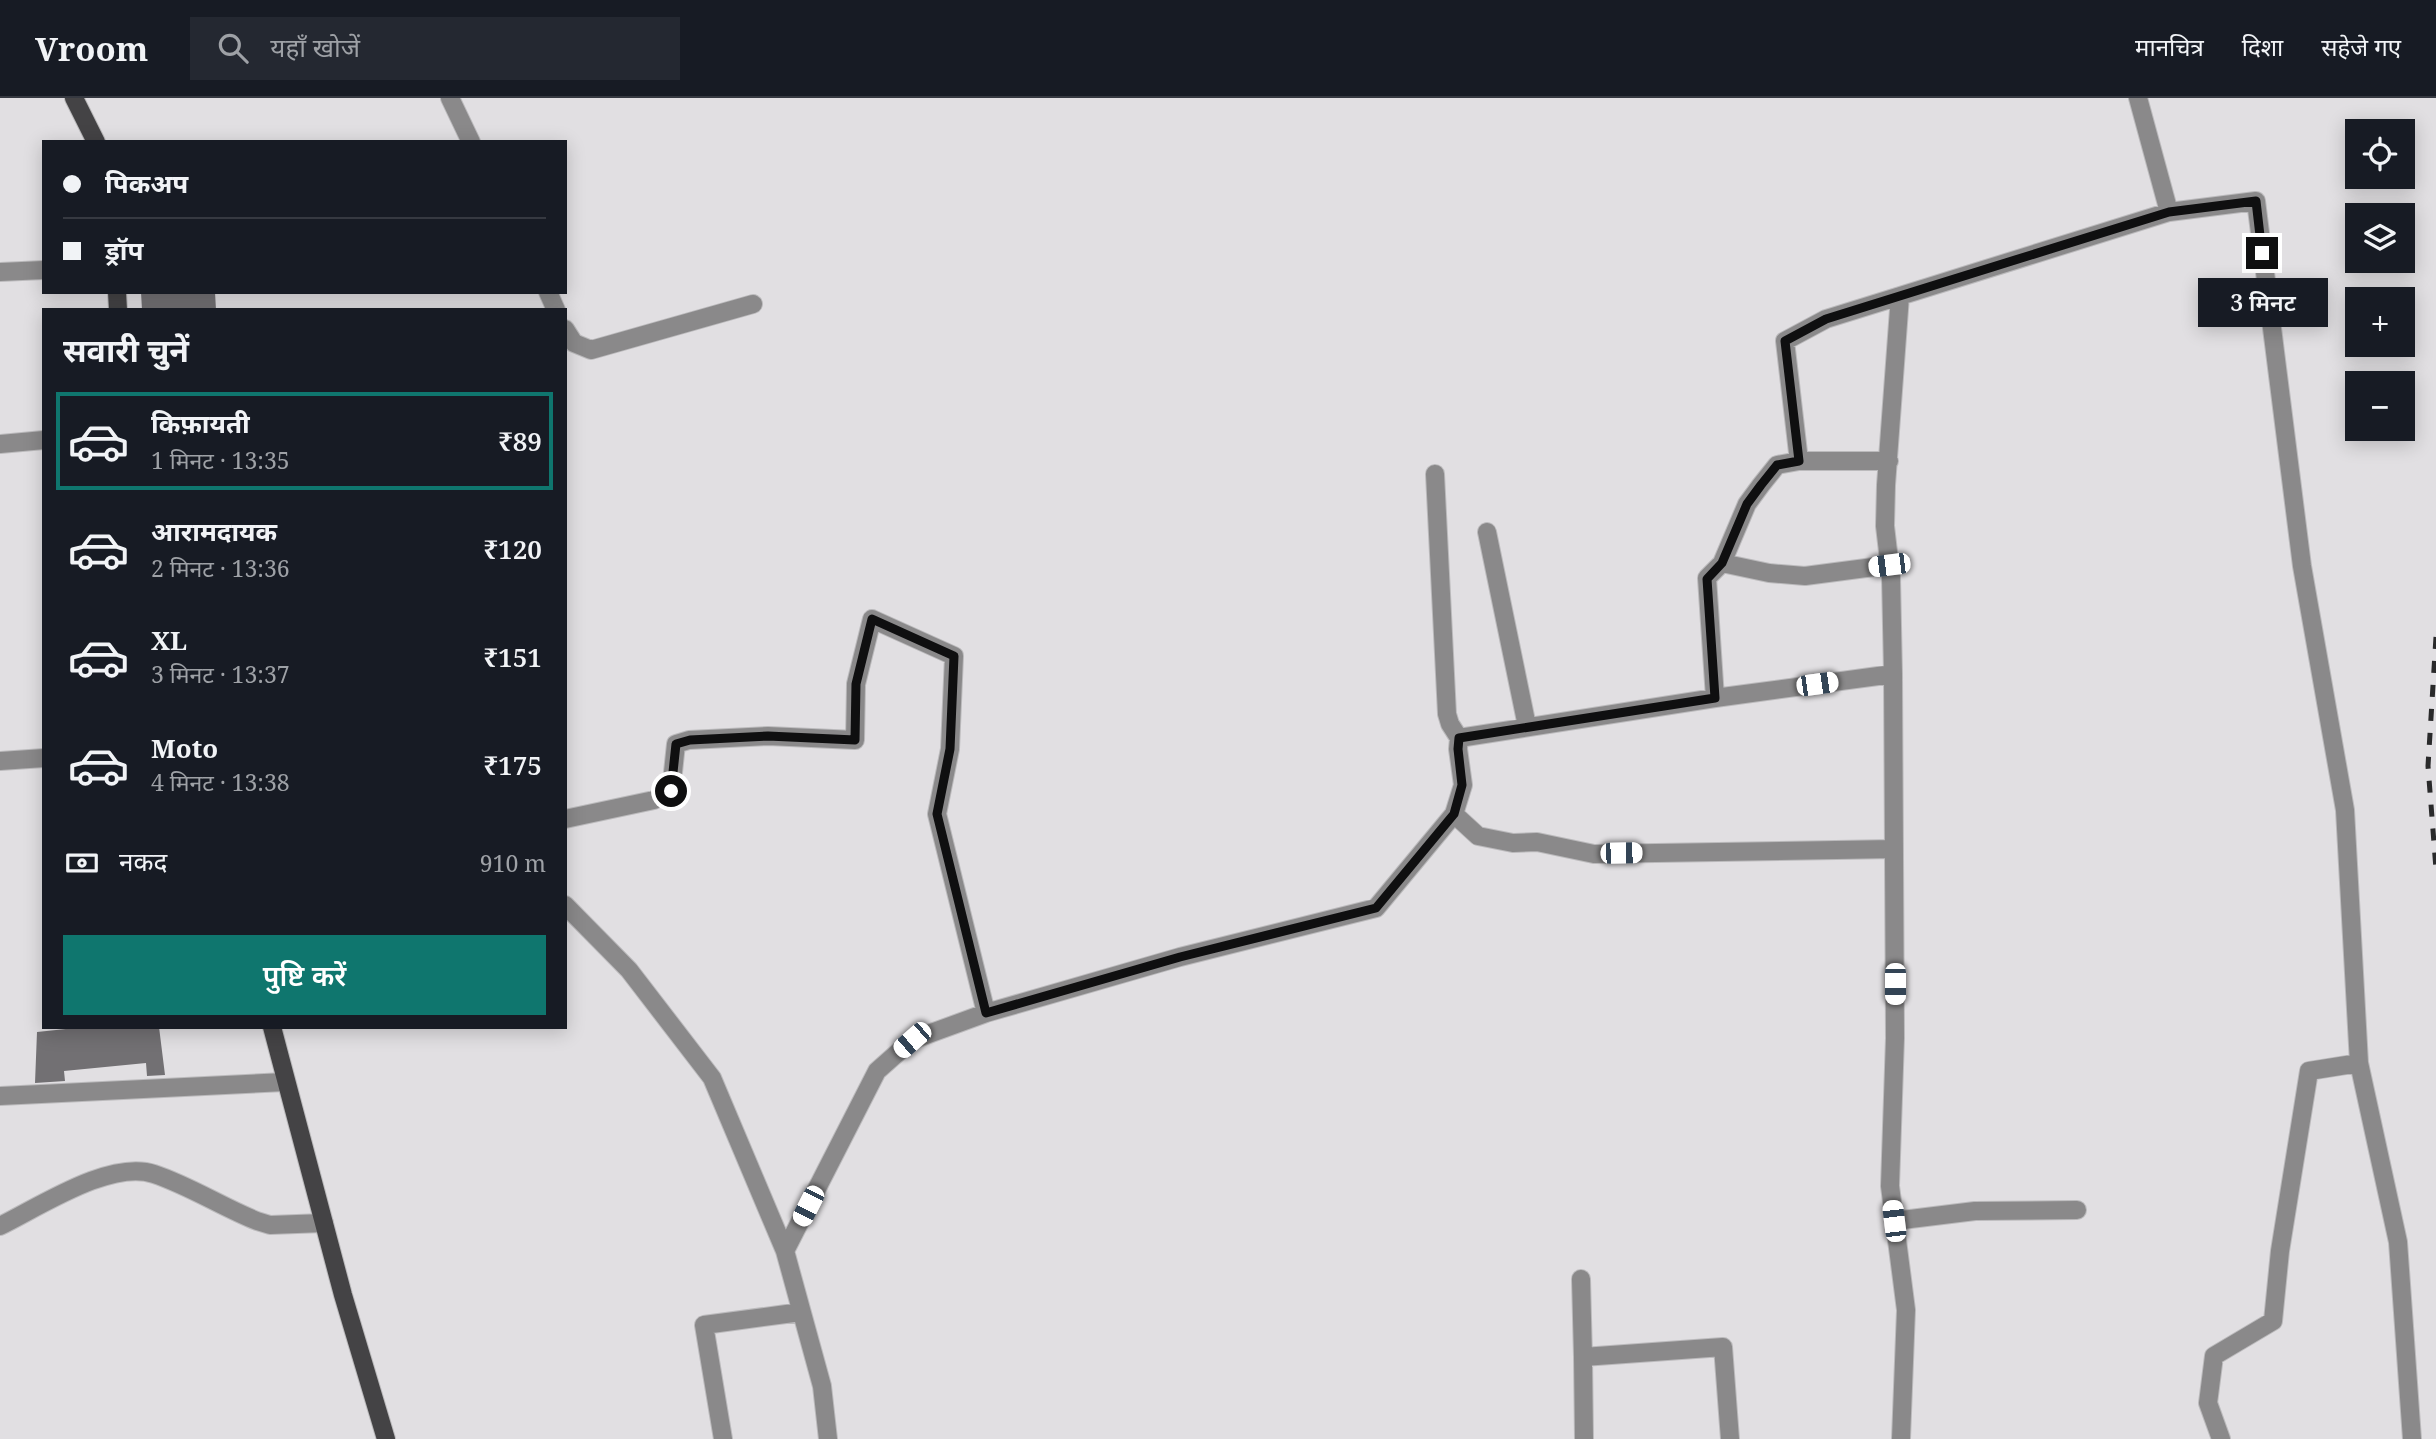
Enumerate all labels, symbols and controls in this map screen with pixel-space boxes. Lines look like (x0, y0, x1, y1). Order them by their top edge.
search box (190, 17, 680, 80)
text: Vroom (35, 26, 148, 71)
icon: search (214, 29, 252, 67)
text: यहाँ खोजें (270, 29, 360, 65)
text: मानचित्र (2135, 30, 2204, 63)
text: दिशा (2242, 30, 2283, 63)
text: सहेजे गए (2321, 30, 2401, 63)
map controls (2345, 119, 2415, 441)
button: locate (2345, 119, 2415, 189)
text: पिकअप (105, 165, 188, 201)
button: layers (2345, 203, 2415, 273)
text: ड्रॉप (105, 232, 143, 268)
route end (2246, 237, 2278, 269)
callout: 3 मिनट (2197, 278, 2327, 326)
text: 3 मिनट (2230, 286, 2296, 318)
button: + (2345, 287, 2415, 357)
text: सवारी चुनें (63, 328, 189, 371)
button: − (2345, 371, 2415, 441)
text: किफ़ायती (151, 405, 250, 441)
icon: car (67, 410, 130, 473)
text: ₹89 (498, 423, 542, 459)
text: 1 मिनट · 13:35 (151, 444, 290, 476)
text: आरामदायक (151, 513, 277, 549)
icon: car (67, 518, 130, 581)
text: ₹120 (484, 531, 542, 567)
text: 2 मिनट · 13:36 (151, 552, 290, 584)
car (1867, 552, 1912, 578)
text: XL (151, 622, 187, 658)
icon: car (67, 626, 130, 689)
text: ₹151 (484, 639, 542, 675)
text: 3 मिनट · 13:37 (151, 658, 290, 690)
car (1795, 671, 1840, 697)
text: Moto (151, 730, 218, 766)
icon: car (67, 734, 130, 797)
text: ₹175 (484, 747, 542, 783)
text: 4 मिनट · 13:38 (151, 766, 290, 798)
route start (655, 775, 687, 807)
car (1600, 842, 1643, 864)
text: नकद (119, 843, 167, 879)
icon: cash (63, 844, 101, 882)
text: 910 m (480, 847, 546, 879)
button: पुष्टि करें (63, 935, 546, 1015)
car (1885, 963, 1906, 1005)
car (890, 1018, 935, 1062)
car (790, 1183, 827, 1229)
car (1882, 1199, 1907, 1243)

